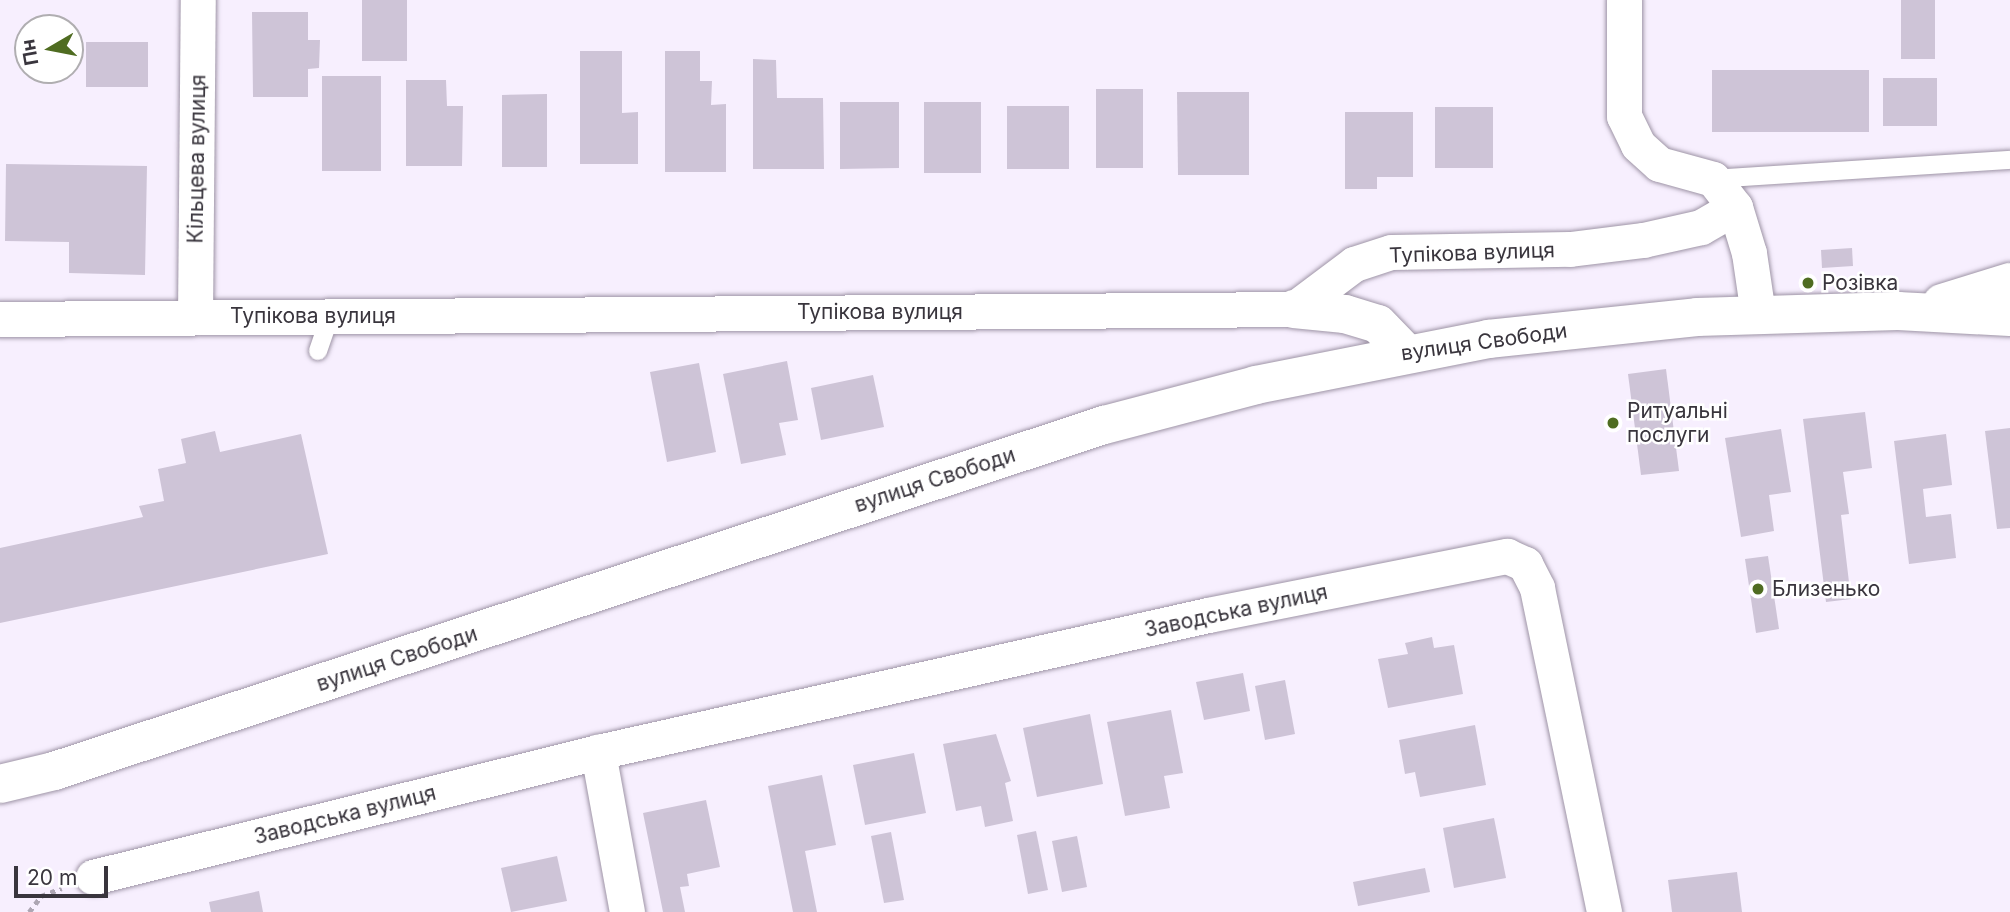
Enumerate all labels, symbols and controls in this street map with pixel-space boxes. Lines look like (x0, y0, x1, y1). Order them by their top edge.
north arrow (14, 14, 84, 84)
text: Пн (16, 38, 43, 67)
street label: Кільцева вулиця (183, 74, 211, 244)
street label: Тупікова вулиця (1389, 238, 1555, 268)
place label: Розівка (1822, 270, 1898, 296)
marker: Розівка (1800, 275, 1816, 291)
street label: Тупікова вулиця (797, 299, 963, 325)
street label: Тупікова вулиця (230, 303, 396, 329)
street label: вулиця Свободи (1399, 318, 1569, 366)
place label: Ритуальні послуги (1627, 398, 1728, 448)
marker: Ритуальні послуги (1605, 415, 1621, 431)
street label: вулиця Свободи (851, 442, 1019, 518)
place label: Близенько (1772, 576, 1880, 602)
street label: Заводська вулиця (1142, 579, 1330, 643)
marker: Близенько (1750, 581, 1766, 597)
street label: вулиця Свободи (313, 621, 481, 697)
street label: Заводська вулиця (251, 780, 439, 850)
scale bar (18, 852, 112, 896)
text: 20 m (27, 865, 77, 890)

